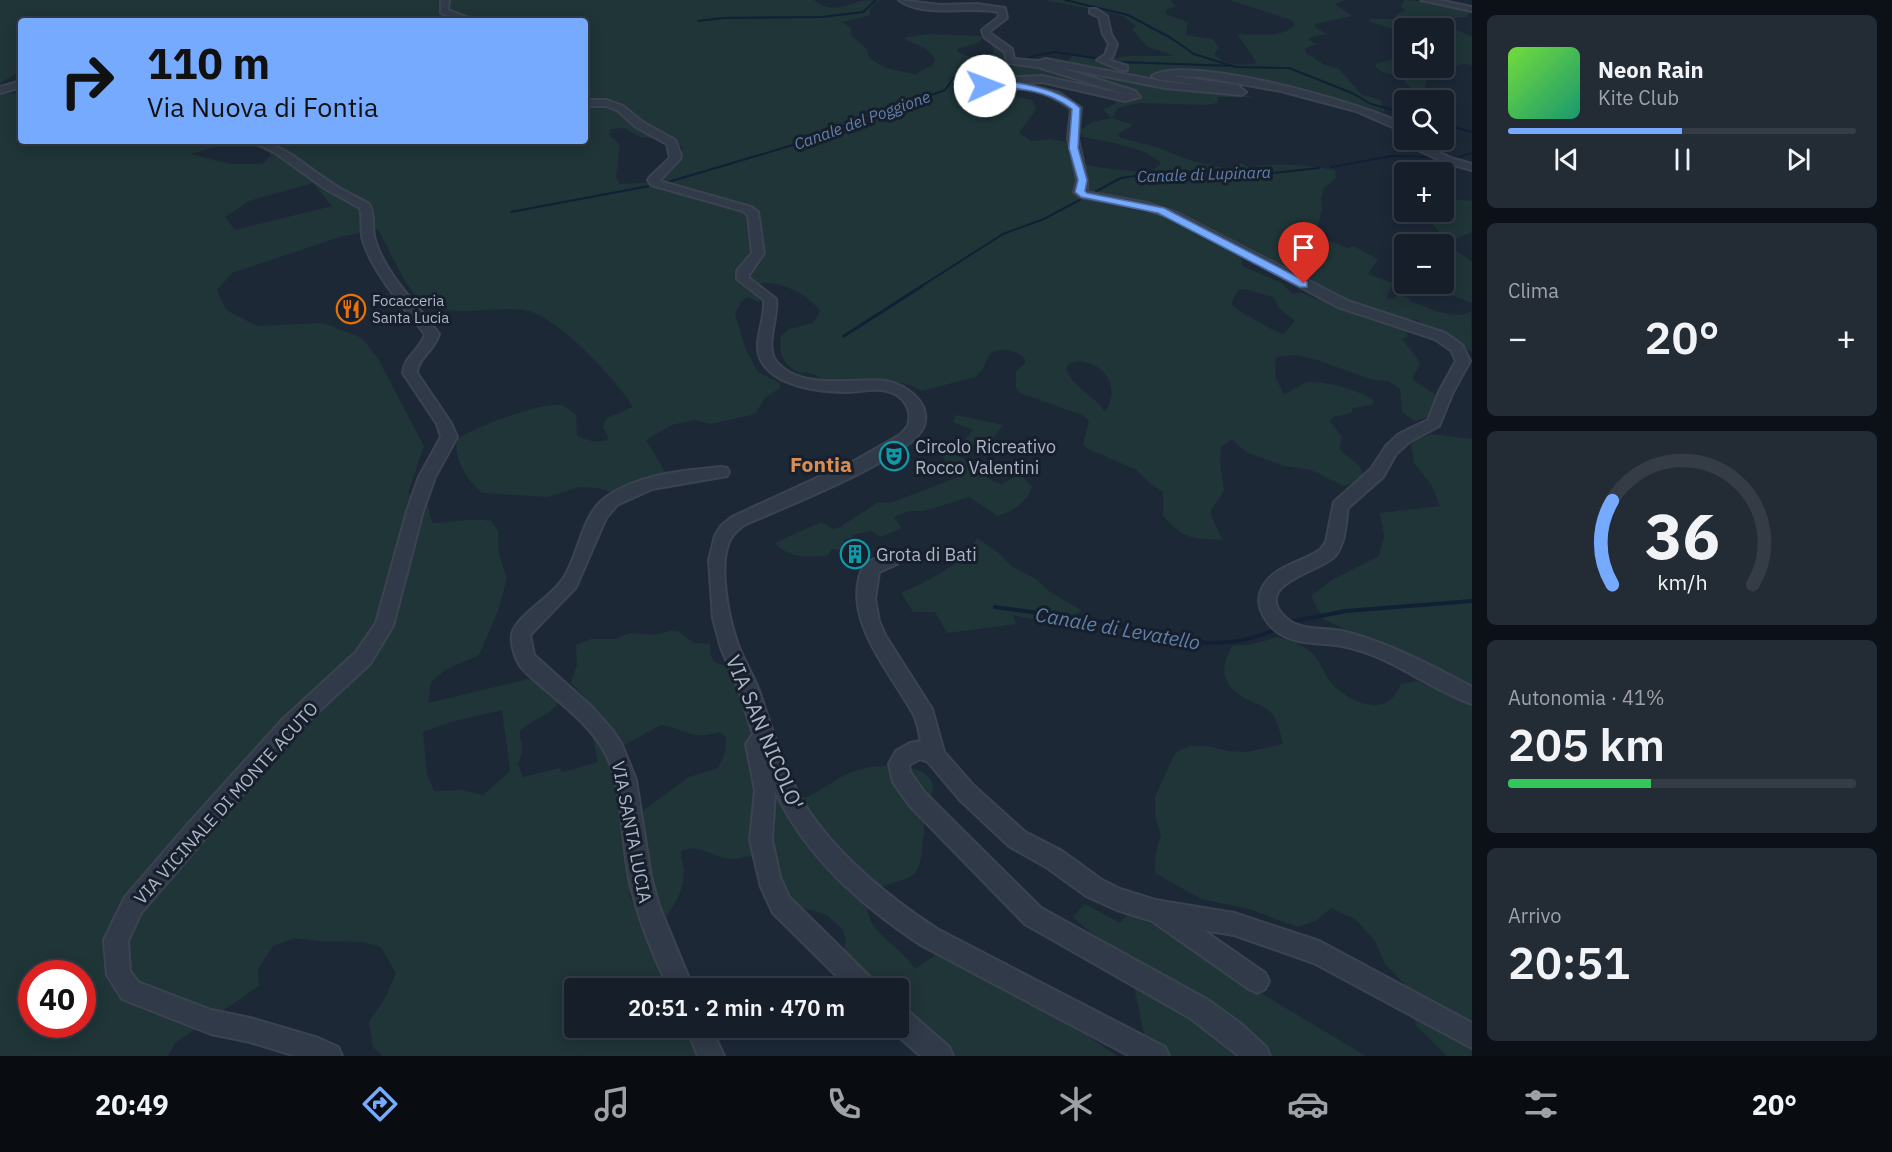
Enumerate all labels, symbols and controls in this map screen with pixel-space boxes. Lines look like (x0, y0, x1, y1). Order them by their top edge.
map controls (1394, 18, 1454, 294)
button: sound (1394, 18, 1454, 78)
text: 110 m (147, 36, 270, 91)
icon: right (48, 42, 126, 120)
position arrow (953, 54, 1017, 118)
text: Neon Rain (1598, 55, 1704, 84)
text: Kite Club (1598, 84, 1679, 111)
water label: Canale del Poggione (791, 86, 933, 154)
text: Via Nuova di Fontia (147, 89, 378, 124)
button: search (1394, 90, 1454, 150)
icon: previous (1550, 143, 1583, 176)
icon: pause (1666, 143, 1699, 176)
icon: next (1782, 143, 1815, 176)
water label: Canale di Lupinara (1137, 162, 1271, 186)
button: + (1394, 162, 1454, 222)
pin (1278, 222, 1329, 284)
icon: arrive (1287, 231, 1320, 264)
button: − (1394, 234, 1454, 294)
text: Clima (1508, 277, 1559, 304)
place label: Focacceria Santa Lucia (372, 291, 449, 327)
restaurant icon: Focacceria Santa Lucia (335, 293, 367, 325)
text: 20° (1644, 308, 1720, 366)
text: − (1508, 316, 1528, 359)
text: + (1836, 316, 1856, 359)
place label: Circolo Ricreativo Rocco Valentini (915, 435, 1056, 479)
theatre icon: Circolo Ricreativo Rocco Valentini (878, 440, 910, 472)
district label: Fontia (790, 450, 852, 478)
text: 36 (1645, 495, 1719, 576)
building icon: Grota di Bati (839, 538, 871, 570)
place label: Grota di Bati (876, 543, 977, 566)
text: km/h (1657, 568, 1707, 596)
water label: Canale di Levatello (1033, 600, 1203, 656)
street label: VIA SAN NICOLO' (720, 650, 810, 814)
text: Autonomia · 41% (1508, 684, 1665, 711)
street label: VIA VICINALE DI MONTE ACUTO (129, 697, 323, 909)
text: 205 km (1508, 715, 1665, 773)
street label: VIA SANTA LUCIA (607, 759, 657, 905)
text: Arrivo (1508, 902, 1561, 929)
text: 20:51 (1508, 933, 1630, 991)
speed limit sign: 40 (18, 960, 96, 1038)
text: 20:51 · 2 min · 470 m (628, 993, 845, 1022)
icon: directions (359, 1083, 401, 1125)
icon: music (591, 1083, 633, 1125)
icon: phone (823, 1083, 865, 1125)
icon: climate (1055, 1083, 1097, 1125)
icon: car (1287, 1083, 1329, 1125)
icon: filters (1520, 1083, 1562, 1125)
text: 20:49 (95, 1087, 169, 1122)
text: 20° (1752, 1087, 1797, 1122)

